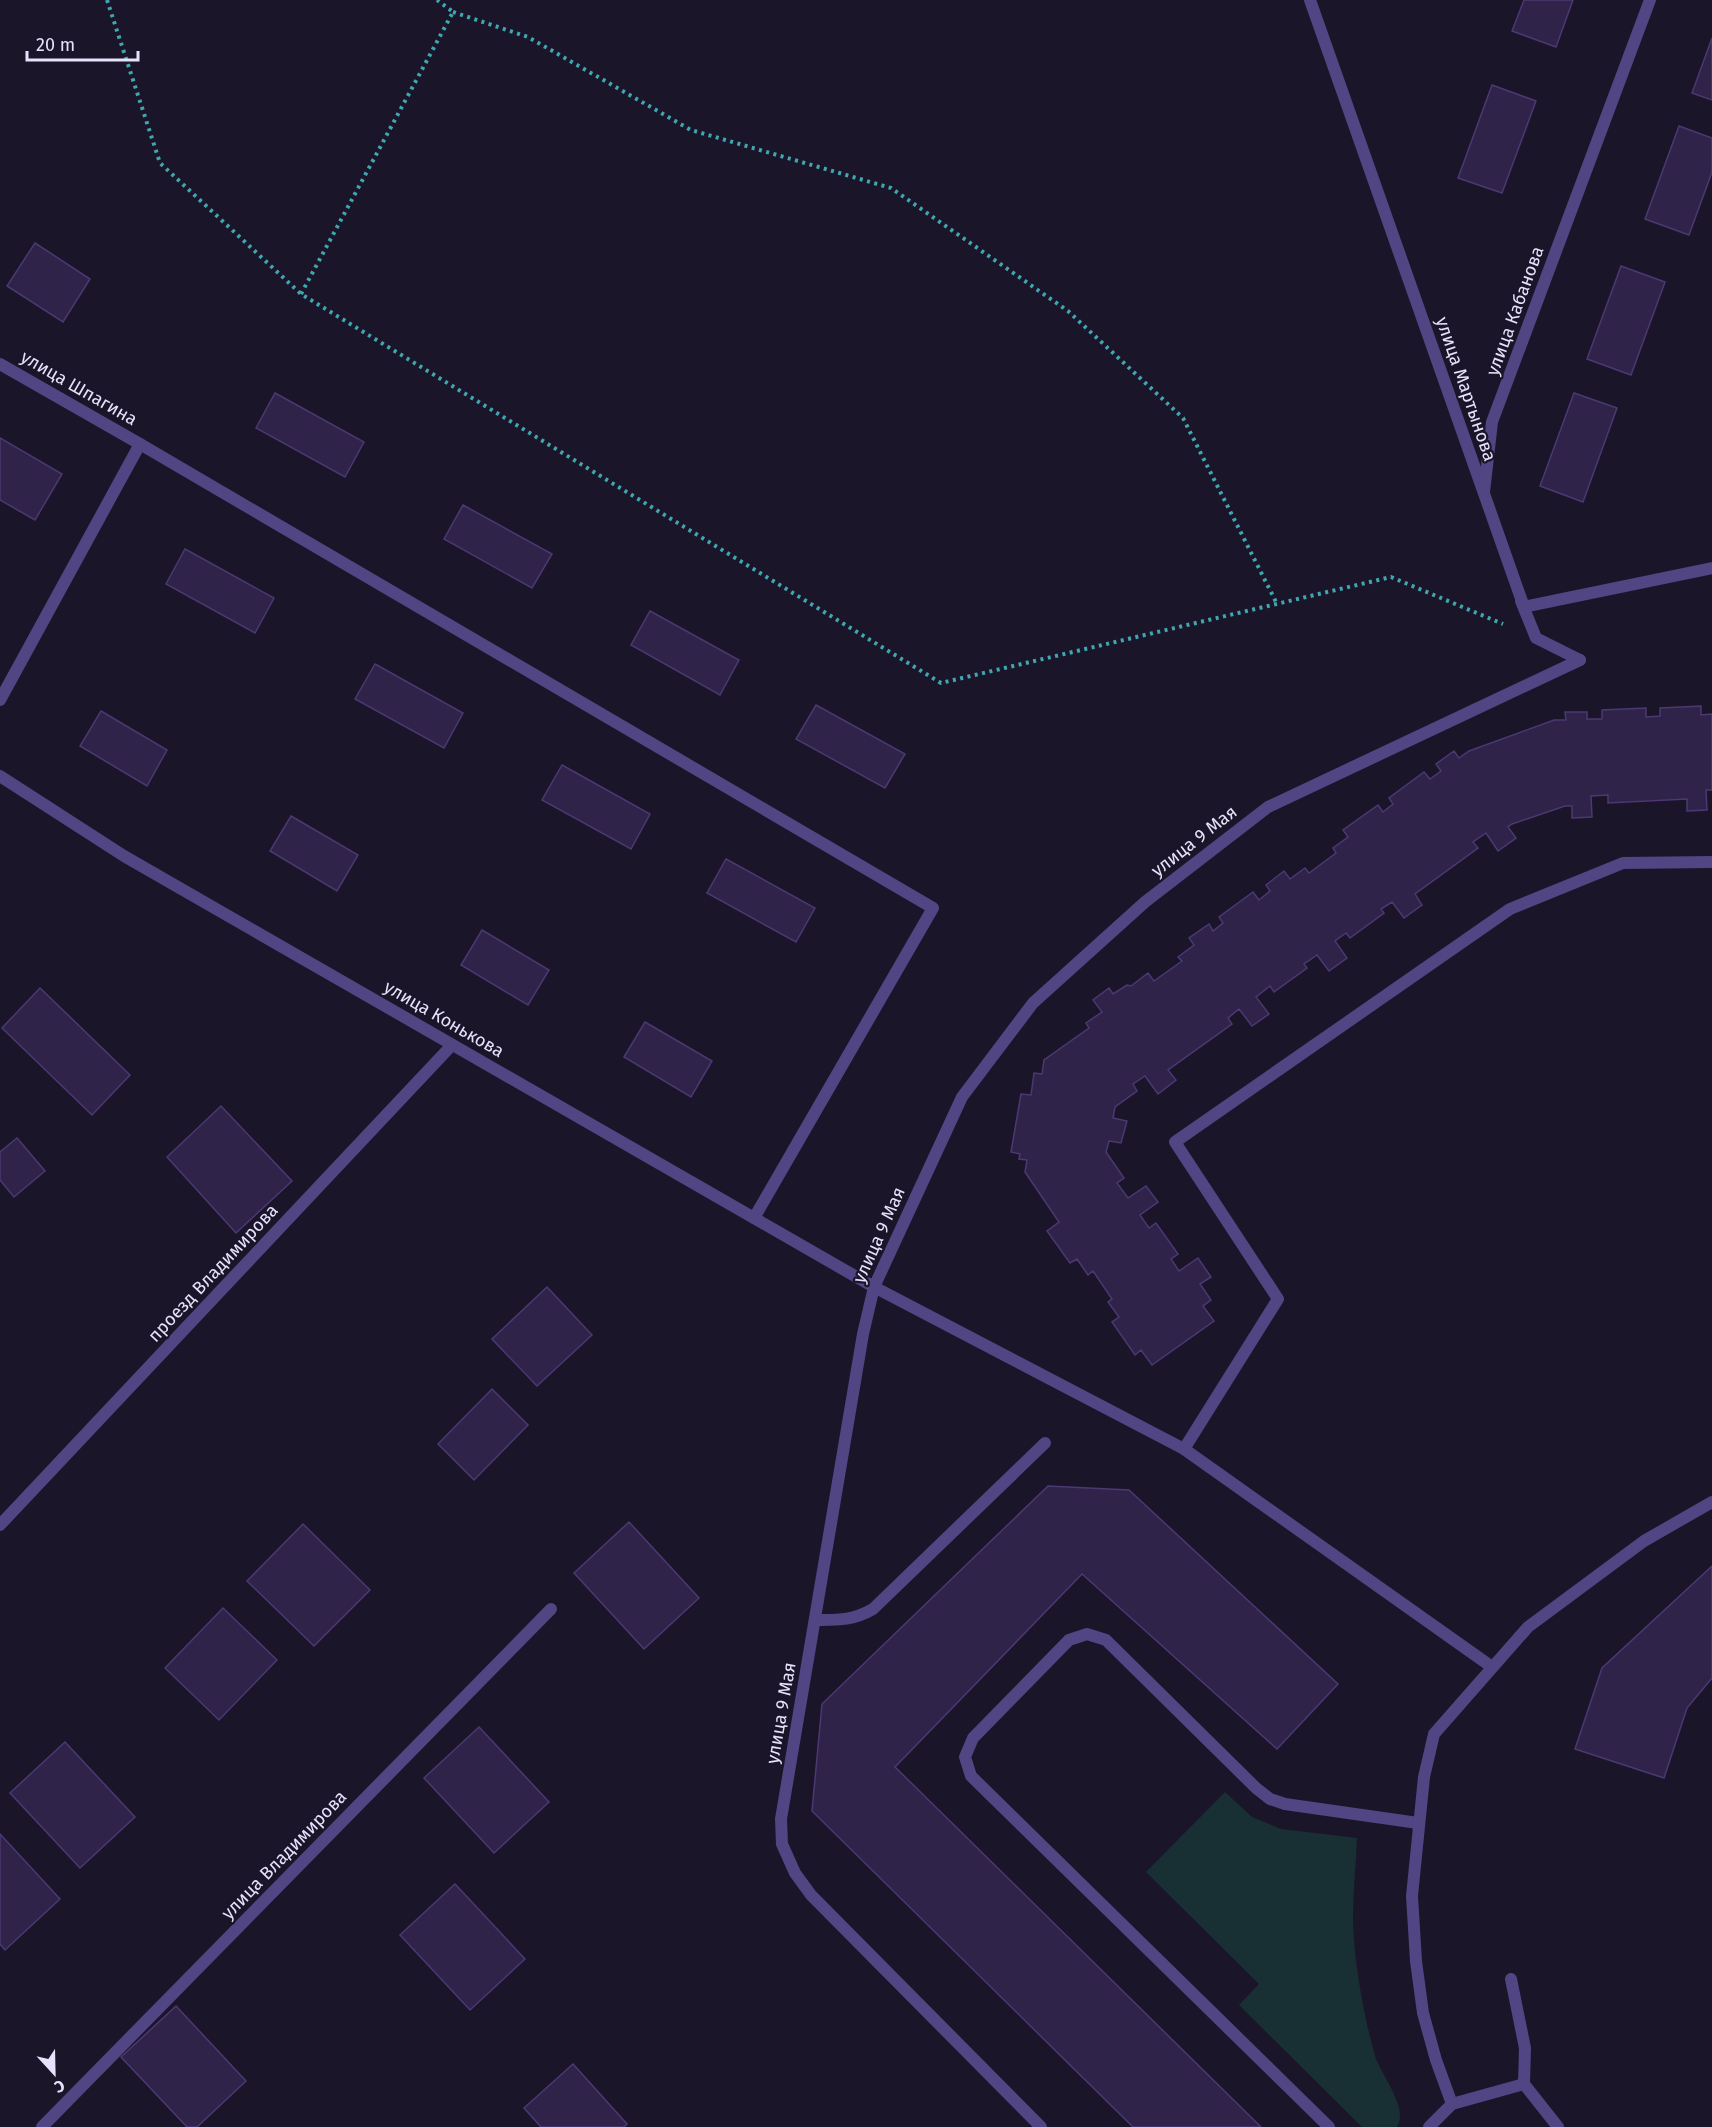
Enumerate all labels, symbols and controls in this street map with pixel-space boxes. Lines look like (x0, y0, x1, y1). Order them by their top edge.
scale bar (27, 24, 138, 62)
text: 20 m (36, 34, 75, 56)
street label: улица Кабанова (1481, 243, 1549, 379)
street label: улица Мартынова (1431, 314, 1501, 464)
street label: улица Шпагина (17, 346, 141, 430)
street label: улица 9 Мая (1147, 801, 1241, 881)
street label: улица Конькова (380, 976, 508, 1062)
street label: улица 9 Мая (848, 1184, 910, 1286)
street label: проезд Владимирова (143, 1199, 283, 1347)
street label: улица 9 Мая (761, 1660, 801, 1766)
street label: улица Владимирова (217, 1786, 351, 1924)
north arrow (24, 2043, 84, 2103)
text: С (51, 2076, 67, 2097)

